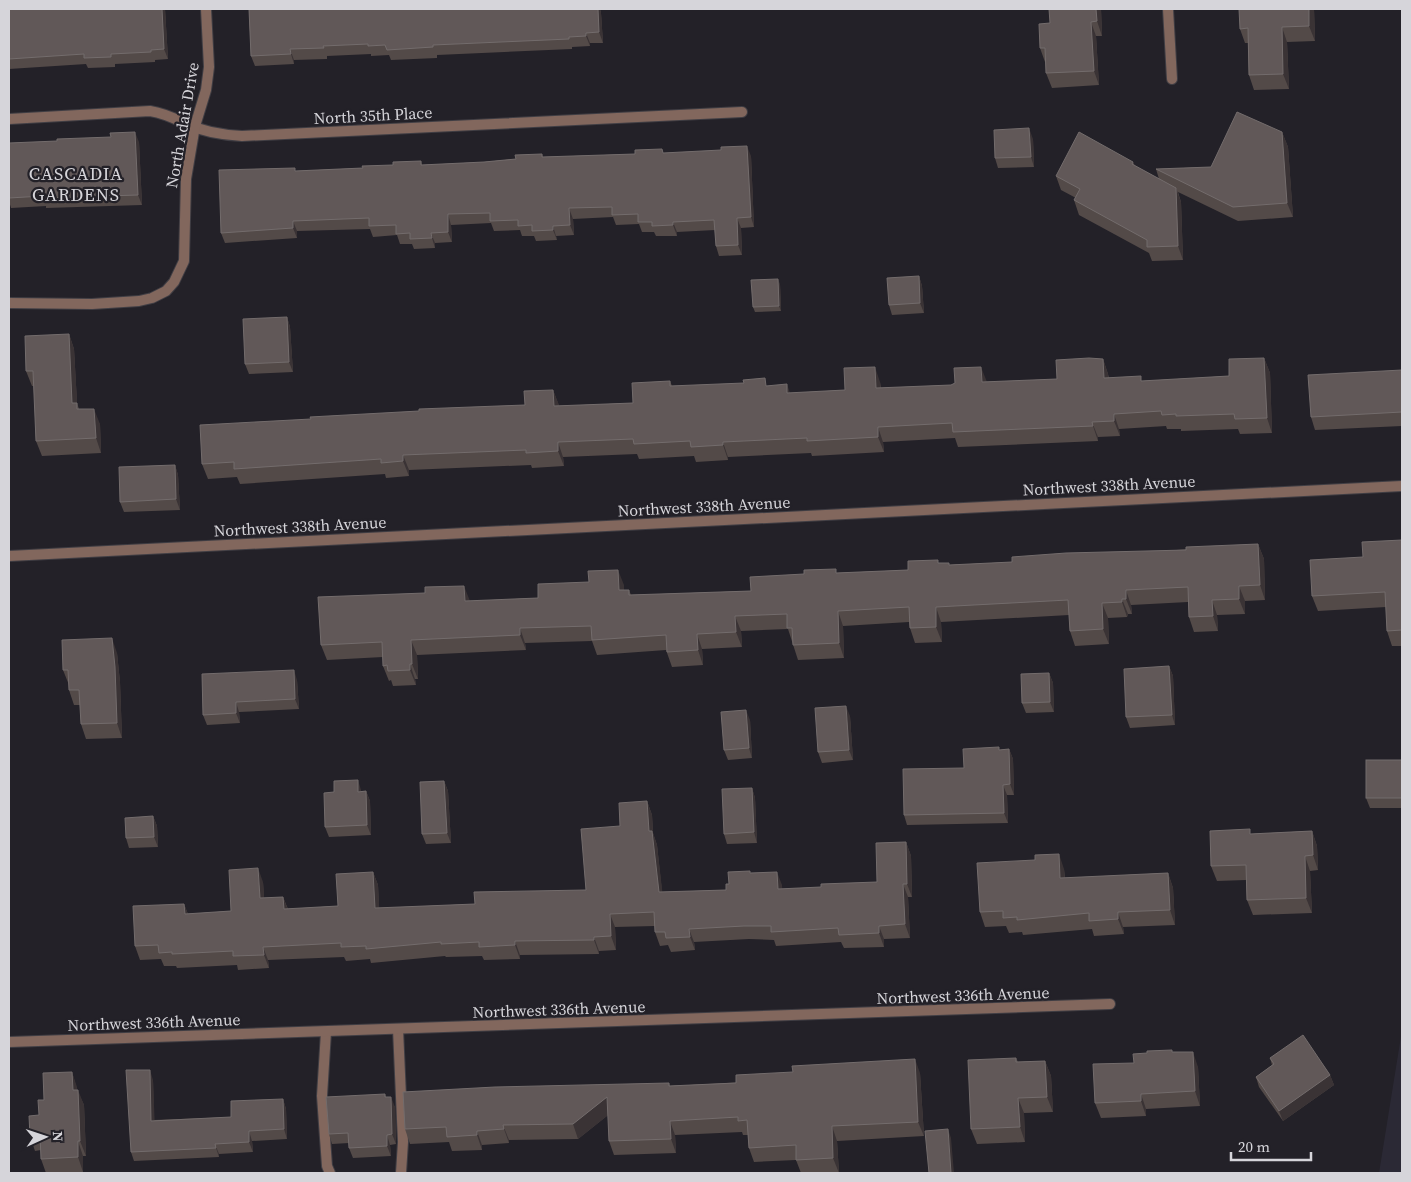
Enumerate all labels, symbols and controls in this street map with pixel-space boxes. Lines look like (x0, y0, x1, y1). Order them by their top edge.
street label: North Adair Drive (160, 60, 204, 190)
street label: North 35th Place (313, 101, 433, 129)
district label: CASCADIA GARDENS (29, 161, 123, 207)
street label: Northwest 338th Avenue (1022, 469, 1196, 501)
street label: Northwest 338th Avenue (617, 490, 791, 522)
street label: Northwest 338th Avenue (213, 510, 387, 542)
street label: Northwest 336th Avenue (876, 981, 1050, 1009)
street label: Northwest 336th Avenue (472, 995, 646, 1023)
street label: Northwest 336th Avenue (67, 1008, 241, 1036)
north arrow (20, 1112, 70, 1162)
scale bar (1231, 1130, 1311, 1162)
text: N (48, 1131, 68, 1142)
text: 20 m (1238, 1136, 1270, 1157)

